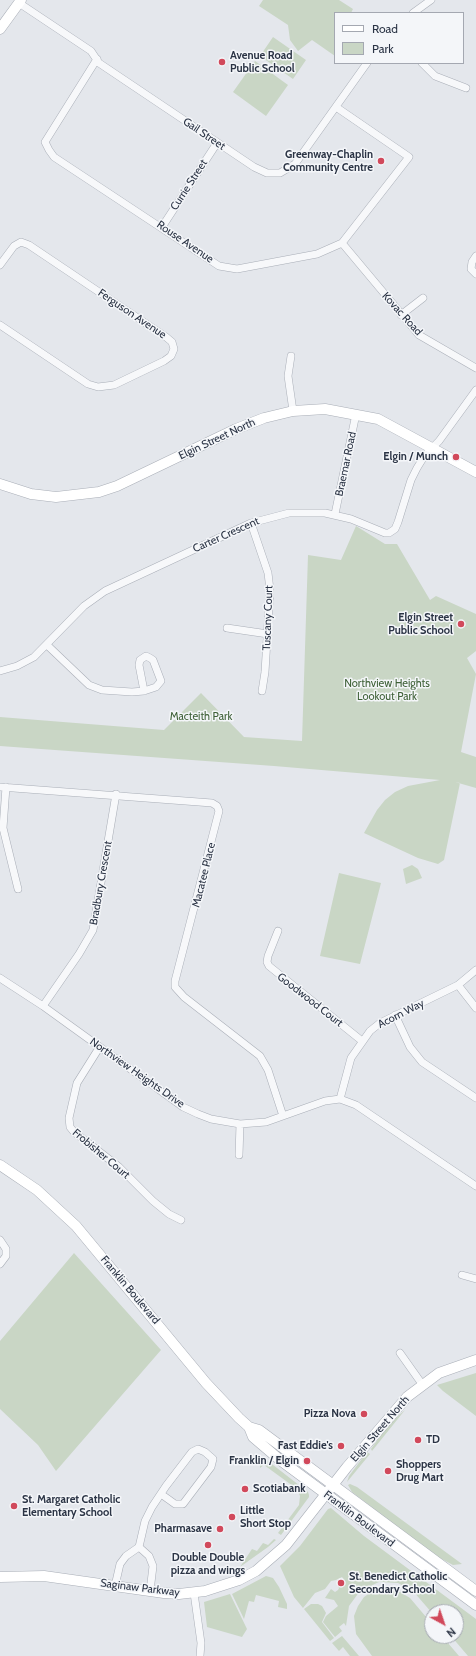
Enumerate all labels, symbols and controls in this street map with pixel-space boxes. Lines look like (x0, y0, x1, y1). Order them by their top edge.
legend (334, 12, 464, 64)
text: Road (372, 21, 398, 36)
text: Park (372, 41, 394, 56)
place label: Avenue Road Public School (230, 49, 295, 75)
marker: Avenue Road Public School (217, 57, 227, 67)
street label: Gail Street (180, 115, 228, 153)
place label: Greenway-Chaplin Community Centre (283, 148, 373, 174)
marker: Greenway-Chaplin Community Centre (376, 156, 386, 166)
street label: Currie Street (168, 157, 210, 213)
street label: Rouse Avenue (154, 218, 216, 266)
street label: Ferguson Avenue (95, 286, 169, 342)
street label: Kovac Road (379, 290, 425, 338)
street label: Elgin Street North (177, 416, 257, 462)
street label: Braemar Road (333, 431, 359, 497)
place label: Elgin / Munch (383, 450, 448, 464)
marker: Elgin / Munch (451, 452, 461, 462)
street label: Carter Crescent (191, 514, 261, 556)
street label: Tuscany Court (260, 585, 276, 651)
place label: Elgin Street Public School (388, 611, 453, 637)
marker: Elgin Street Public School (456, 619, 466, 629)
park label: Northview Heights Lookout Park (344, 677, 430, 703)
park label: Macteith Park (170, 710, 232, 724)
street label: Bradbury Crescent (87, 840, 115, 926)
street label: Macatee Place (190, 841, 218, 909)
street label: Goodwood Court (275, 970, 345, 1030)
street label: Acorn Way (376, 997, 426, 1031)
street label: Northview Heights Drive (87, 1035, 187, 1111)
street label: Frobisher Court (70, 1126, 132, 1182)
street label: Franklin Boulevard (98, 1253, 162, 1327)
street label: Elgin Street North (348, 1393, 412, 1465)
place label: Pizza Nova (304, 1407, 356, 1421)
marker: Pizza Nova (359, 1409, 369, 1419)
place label: TD (426, 1433, 440, 1447)
marker: TD (413, 1435, 423, 1445)
place label: Fast Eddie's (278, 1439, 333, 1453)
marker: Fast Eddie's (336, 1441, 346, 1451)
place label: Franklin / Elgin (229, 1454, 299, 1468)
marker: Franklin / Elgin (302, 1456, 312, 1466)
place label: Shoppers Drug Mart (396, 1458, 444, 1484)
marker: Shoppers Drug Mart (383, 1466, 393, 1476)
place label: Scotiabank (253, 1482, 306, 1496)
marker: Scotiabank (240, 1484, 250, 1494)
street label: Franklin Boulevard (321, 1488, 397, 1550)
place label: St. Margaret Catholic Elementary School (22, 1493, 120, 1519)
marker: St. Margaret Catholic Elementary School (9, 1501, 19, 1511)
place label: Little Short Stop (240, 1504, 291, 1530)
marker: Little Short Stop (227, 1512, 237, 1522)
place label: Pharmasave (154, 1522, 212, 1536)
marker: Pharmasave (215, 1524, 225, 1534)
marker: Double Double pizza and wings (203, 1540, 213, 1550)
place label: Double Double pizza and wings (171, 1551, 245, 1577)
place label: St. Benedict Catholic Secondary School (349, 1570, 447, 1596)
street label: Saginaw Parkway (100, 1577, 180, 1599)
marker: St. Benedict Catholic Secondary School (336, 1578, 346, 1588)
north arrow (424, 1604, 464, 1644)
text: N (444, 1625, 459, 1640)

